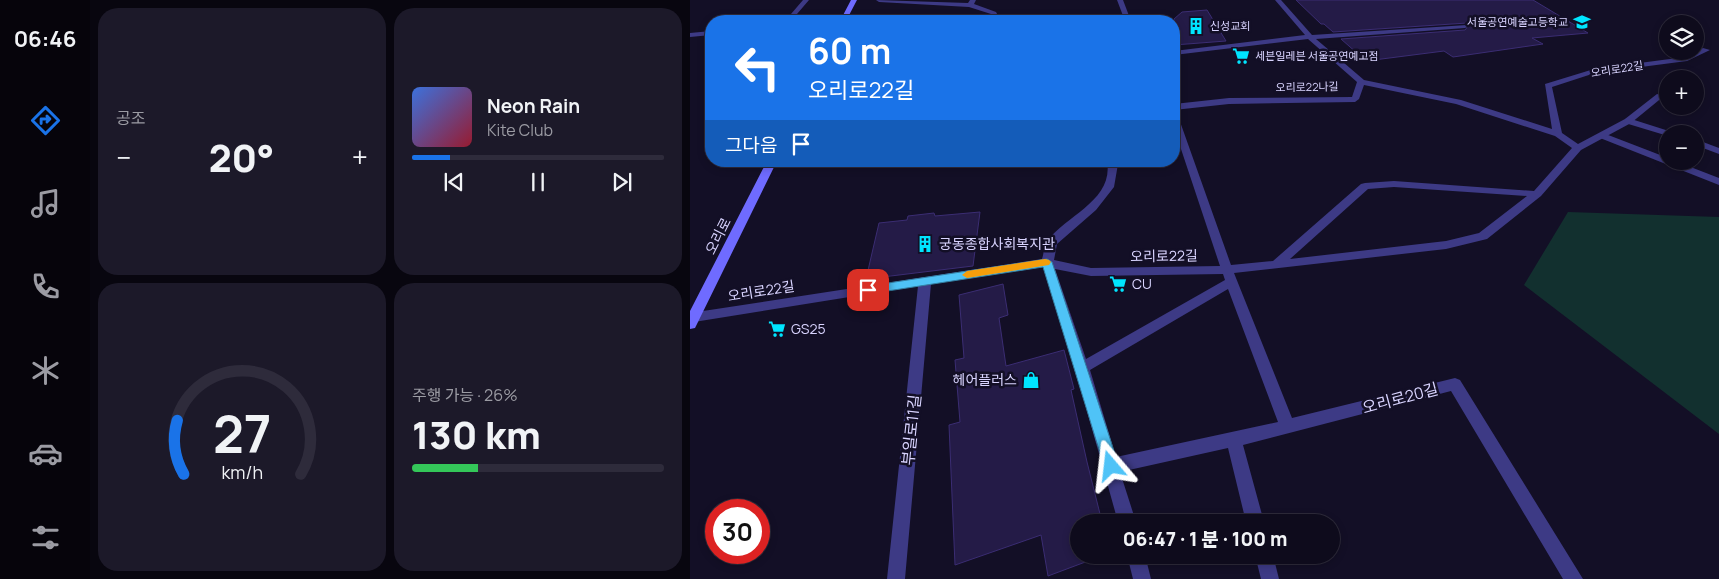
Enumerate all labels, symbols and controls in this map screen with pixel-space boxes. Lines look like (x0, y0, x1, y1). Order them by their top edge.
school or university icon: 서울공연예술고등학교 (1572, 12, 1592, 32)
place label: 서울공연예술고등학교 (1467, 14, 1568, 29)
map controls (1659, 15, 1704, 170)
button: layers (1659, 15, 1704, 60)
building icon: 신성교회 (1186, 16, 1206, 36)
place label: 신성교회 (1210, 18, 1250, 33)
text: 06:46 (14, 24, 76, 54)
text: 60 m (808, 27, 891, 75)
icon: left (725, 35, 790, 100)
supermarket icon: 세븐일레븐 서울공연예고점 (1231, 46, 1251, 66)
place label: 세븐일레븐 서울공연예고점 (1255, 48, 1379, 63)
street label: 오리로22길 (1590, 57, 1644, 80)
button: + (1659, 70, 1704, 115)
text: 오리로22길 (808, 75, 914, 105)
street label: 오리로22나길 (1275, 78, 1339, 95)
text: Neon Rain (487, 93, 580, 119)
icon: directions (28, 103, 63, 138)
text: 공조 (116, 107, 145, 129)
text: Kite Club (487, 119, 553, 141)
button: − (1659, 125, 1704, 170)
icon: arrive (787, 130, 815, 158)
text: 20° (209, 131, 274, 183)
text: 그다음 (725, 132, 777, 158)
text: − (116, 138, 131, 176)
text: + (352, 138, 368, 176)
icon: previous (440, 168, 468, 196)
icon: pause (524, 168, 552, 196)
icon: next (608, 168, 636, 196)
icon: music (28, 186, 63, 221)
street label: 오리로 (700, 214, 735, 257)
building icon: 궁동종합사회복지관 (915, 234, 935, 254)
place label: 궁동종합사회복지관 (939, 234, 1055, 253)
street label: 오리로22길 (1130, 245, 1198, 266)
icon: phone (28, 269, 63, 304)
pin (847, 269, 889, 311)
supermarket icon: CU (1108, 274, 1128, 294)
place label: CU (1132, 274, 1152, 293)
street label: 오리로22길 (726, 276, 796, 305)
icon: arrive (854, 276, 882, 304)
supermarket icon: GS25 (767, 319, 787, 339)
place label: GS25 (791, 319, 826, 338)
icon: climate (28, 353, 63, 388)
place label: 헤어플러스 (953, 370, 1017, 389)
shop icon: 헤어플러스 (1021, 370, 1041, 390)
street label: 오리로20길 (1360, 377, 1440, 419)
text: 주행 가능 · 26% (412, 384, 518, 406)
street label: 부일로11길 (896, 393, 926, 467)
text: 27 (213, 398, 271, 469)
text: 130 km (412, 408, 541, 460)
icon: car (28, 436, 63, 471)
position arrow (1084, 439, 1136, 491)
text: km/h (221, 460, 263, 484)
speed limit sign: 30 (705, 499, 770, 564)
icon: filters (28, 520, 63, 555)
text: 06:47 · 1 분 · 100 m (1123, 526, 1287, 552)

